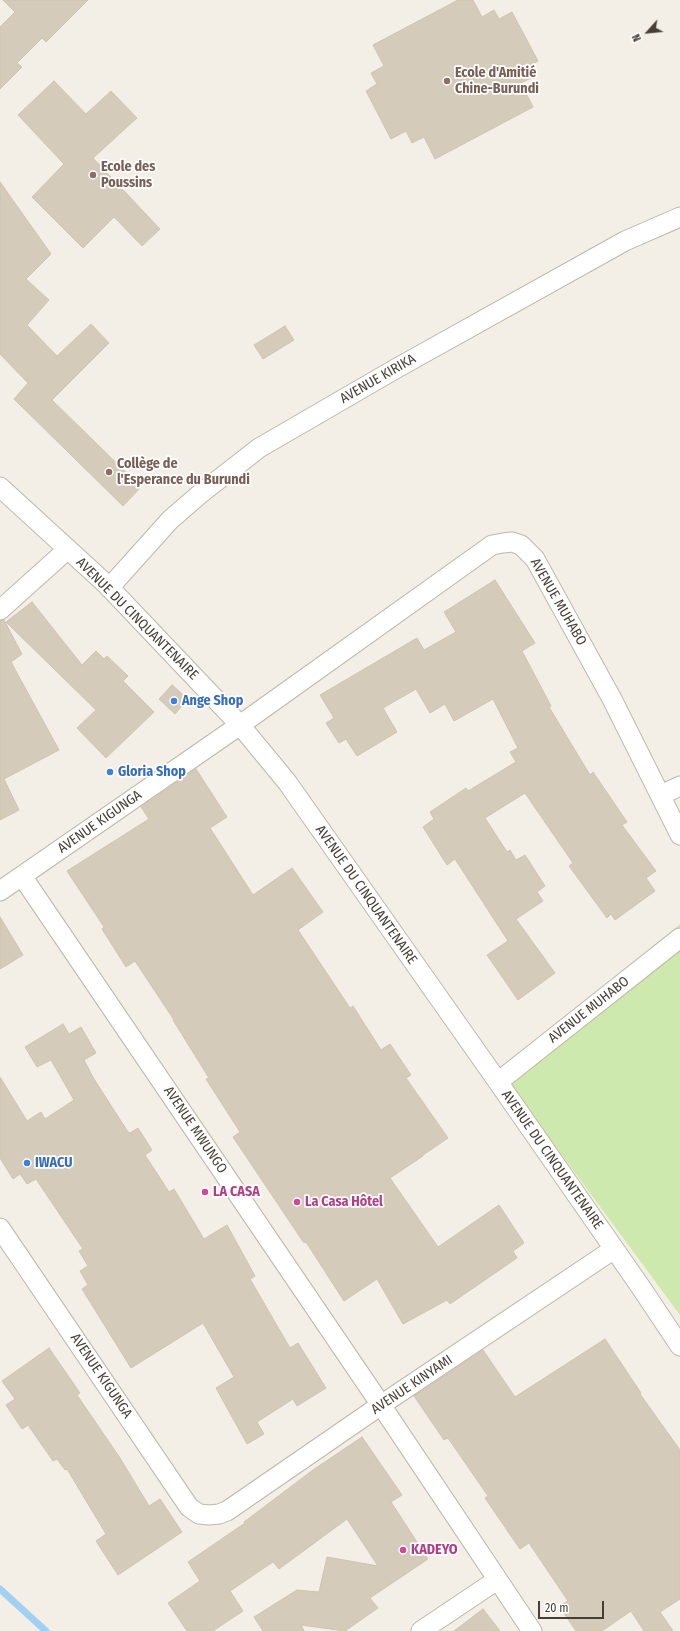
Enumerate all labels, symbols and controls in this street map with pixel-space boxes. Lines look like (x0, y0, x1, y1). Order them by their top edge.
north arrow (628, 12, 668, 52)
text: N (630, 32, 644, 44)
place label: Ecole d'Amitié Chine-Burundi (455, 65, 539, 98)
marker: Ecole d'Amitié Chine-Burundi (442, 76, 452, 86)
place label: Ecole des Poussins (101, 159, 155, 192)
marker: Ecole des Poussins (88, 170, 98, 180)
street label: AVENUE KIRIKA (337, 351, 419, 407)
place label: Collège de l'Esperance du Burundi (117, 456, 250, 488)
marker: Collège de l'Esperance du Burundi (104, 467, 114, 477)
street label: AVENUE DU CINQUANTENAIRE (72, 554, 202, 684)
street label: AVENUE MUHABO (526, 555, 590, 649)
place label: Ange Shop (182, 693, 243, 709)
marker: Ange Shop (169, 696, 179, 706)
place label: Gloria Shop (118, 764, 186, 780)
marker: Gloria Shop (105, 767, 115, 777)
street label: AVENUE KIGUNGA (55, 787, 145, 857)
street label: AVENUE DU CINQUANTENAIRE (312, 822, 420, 968)
street label: AVENUE MUHABO (545, 973, 633, 1047)
street label: AVENUE MWUNGO (160, 1083, 230, 1177)
street label: AVENUE DU CINQUANTENAIRE (498, 1087, 606, 1233)
place label: IWACU (35, 1155, 72, 1171)
marker: IWACU (22, 1158, 32, 1168)
place label: LA CASA (213, 1184, 260, 1200)
marker: LA CASA (200, 1187, 210, 1197)
place label: La Casa Hôtel (305, 1194, 383, 1210)
marker: La Casa Hôtel (292, 1197, 302, 1207)
street label: AVENUE KIGUNGA (66, 1330, 136, 1422)
street label: AVENUE KINYAMI (368, 1352, 456, 1418)
place label: KADEYO (411, 1542, 458, 1558)
marker: KADEYO (398, 1545, 408, 1555)
scale bar (540, 1593, 606, 1619)
text: 20 m (545, 1601, 569, 1615)

